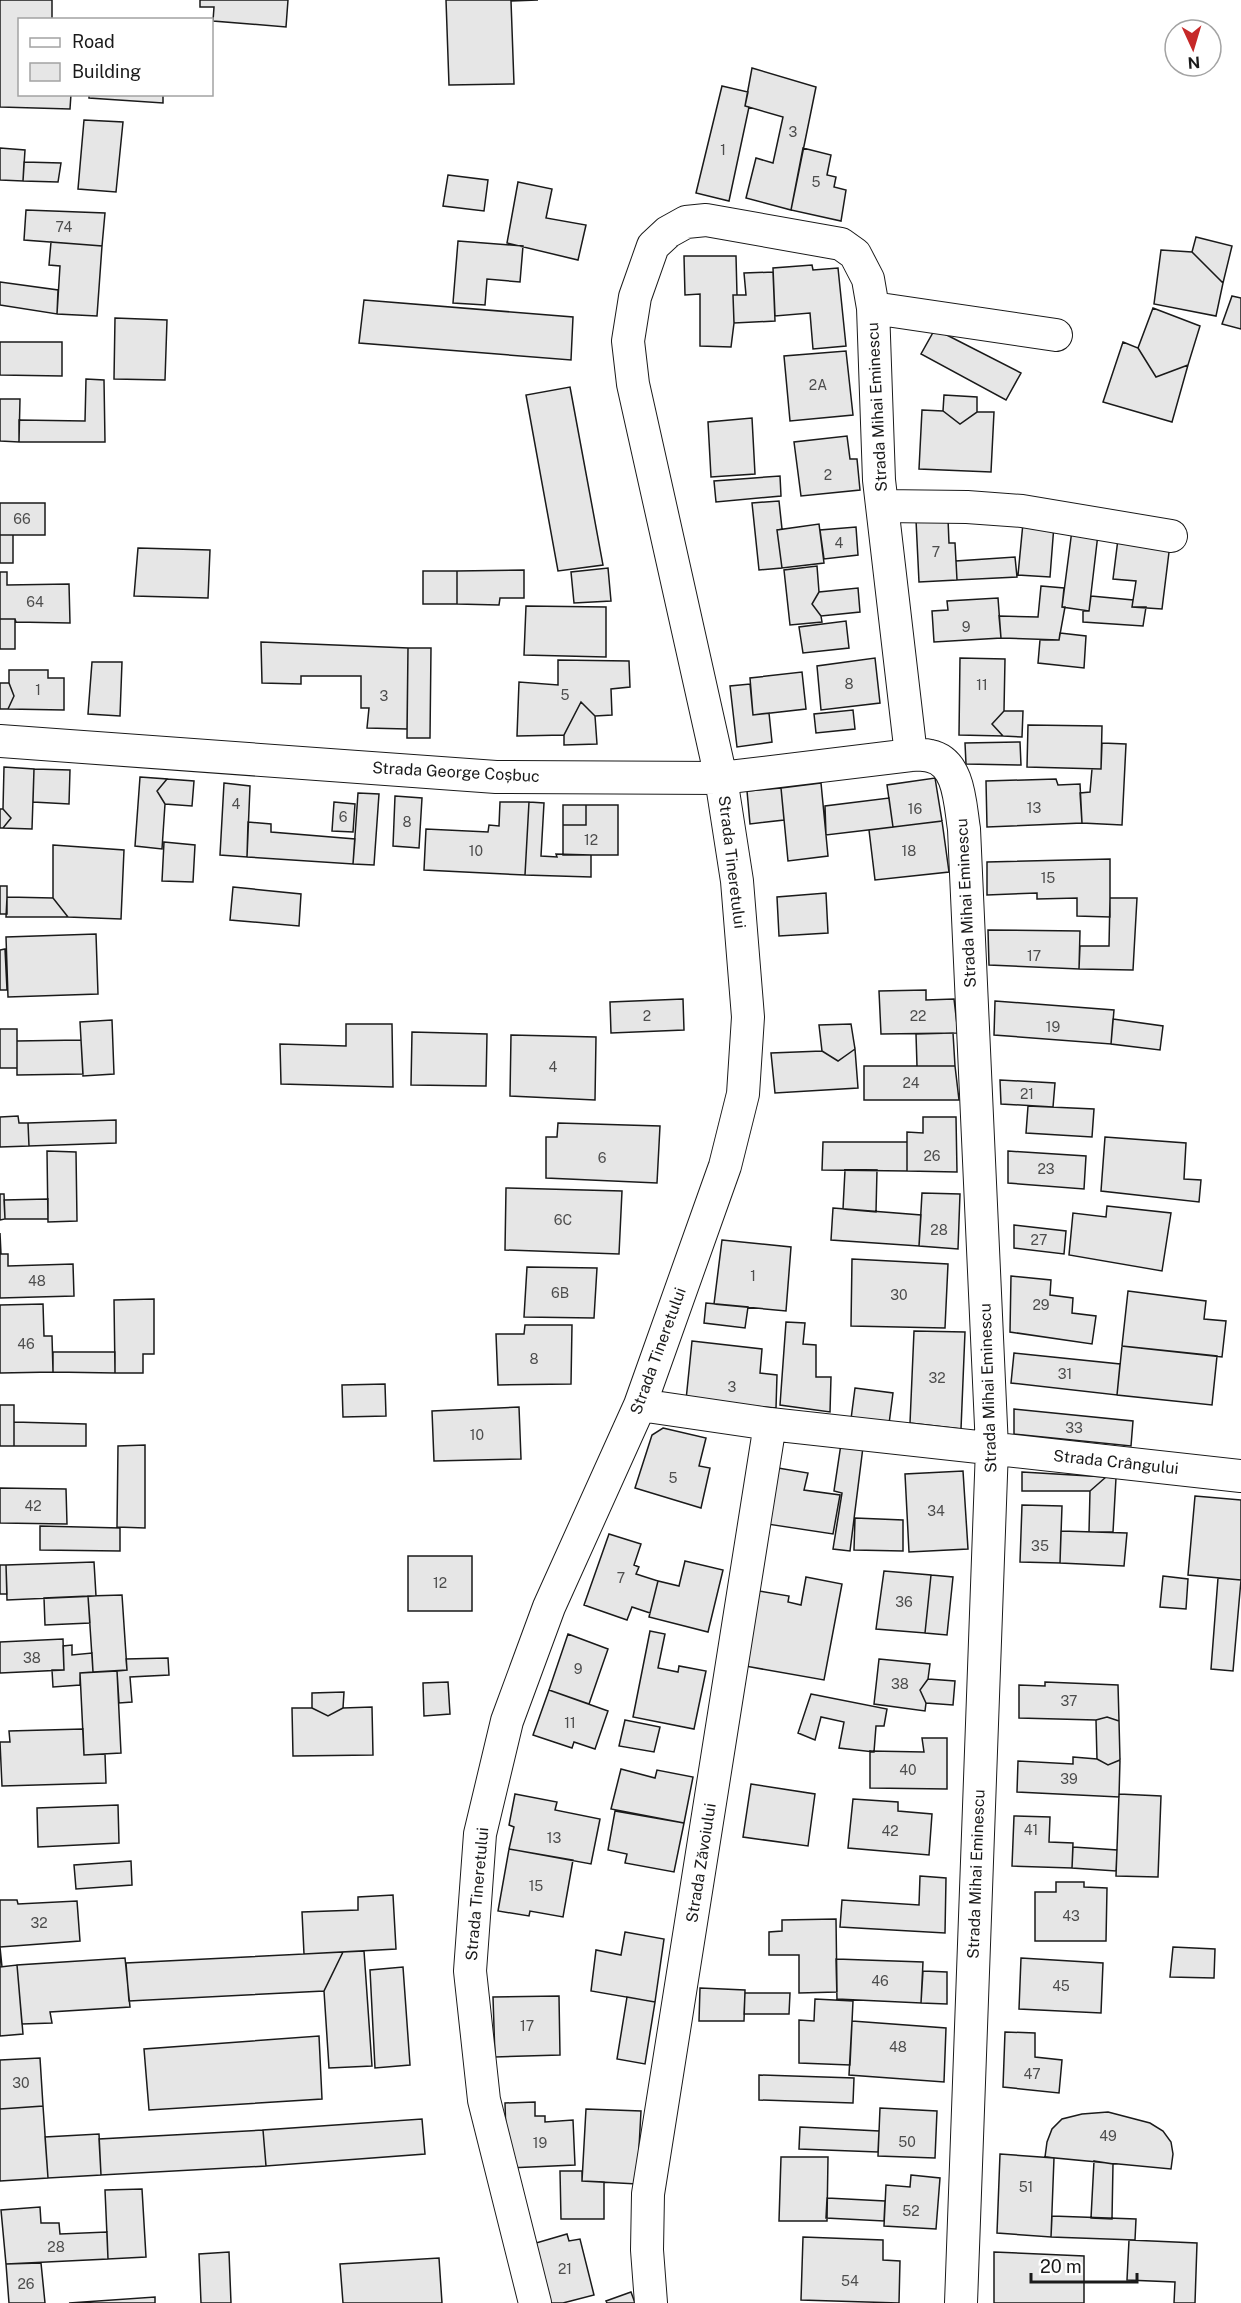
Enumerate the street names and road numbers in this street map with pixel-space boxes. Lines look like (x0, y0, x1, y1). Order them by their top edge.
street label: Strada Mihai Eminescu (863, 322, 891, 492)
street label: Strada George Coșbuc (372, 758, 540, 786)
street label: Strada Tineretului (714, 794, 750, 930)
street label: Strada Mihai Eminescu (952, 818, 980, 988)
street label: Strada Tineretului (626, 1285, 690, 1417)
street label: Strada Mihai Eminescu (976, 1303, 1000, 1473)
street label: Strada Crângului (1052, 1446, 1180, 1478)
street label: Strada Mihai Eminescu (964, 1789, 988, 1959)
street label: Strada Zăvoiului (682, 1802, 720, 1924)
street label: Strada Tineretului (462, 1826, 492, 1962)

